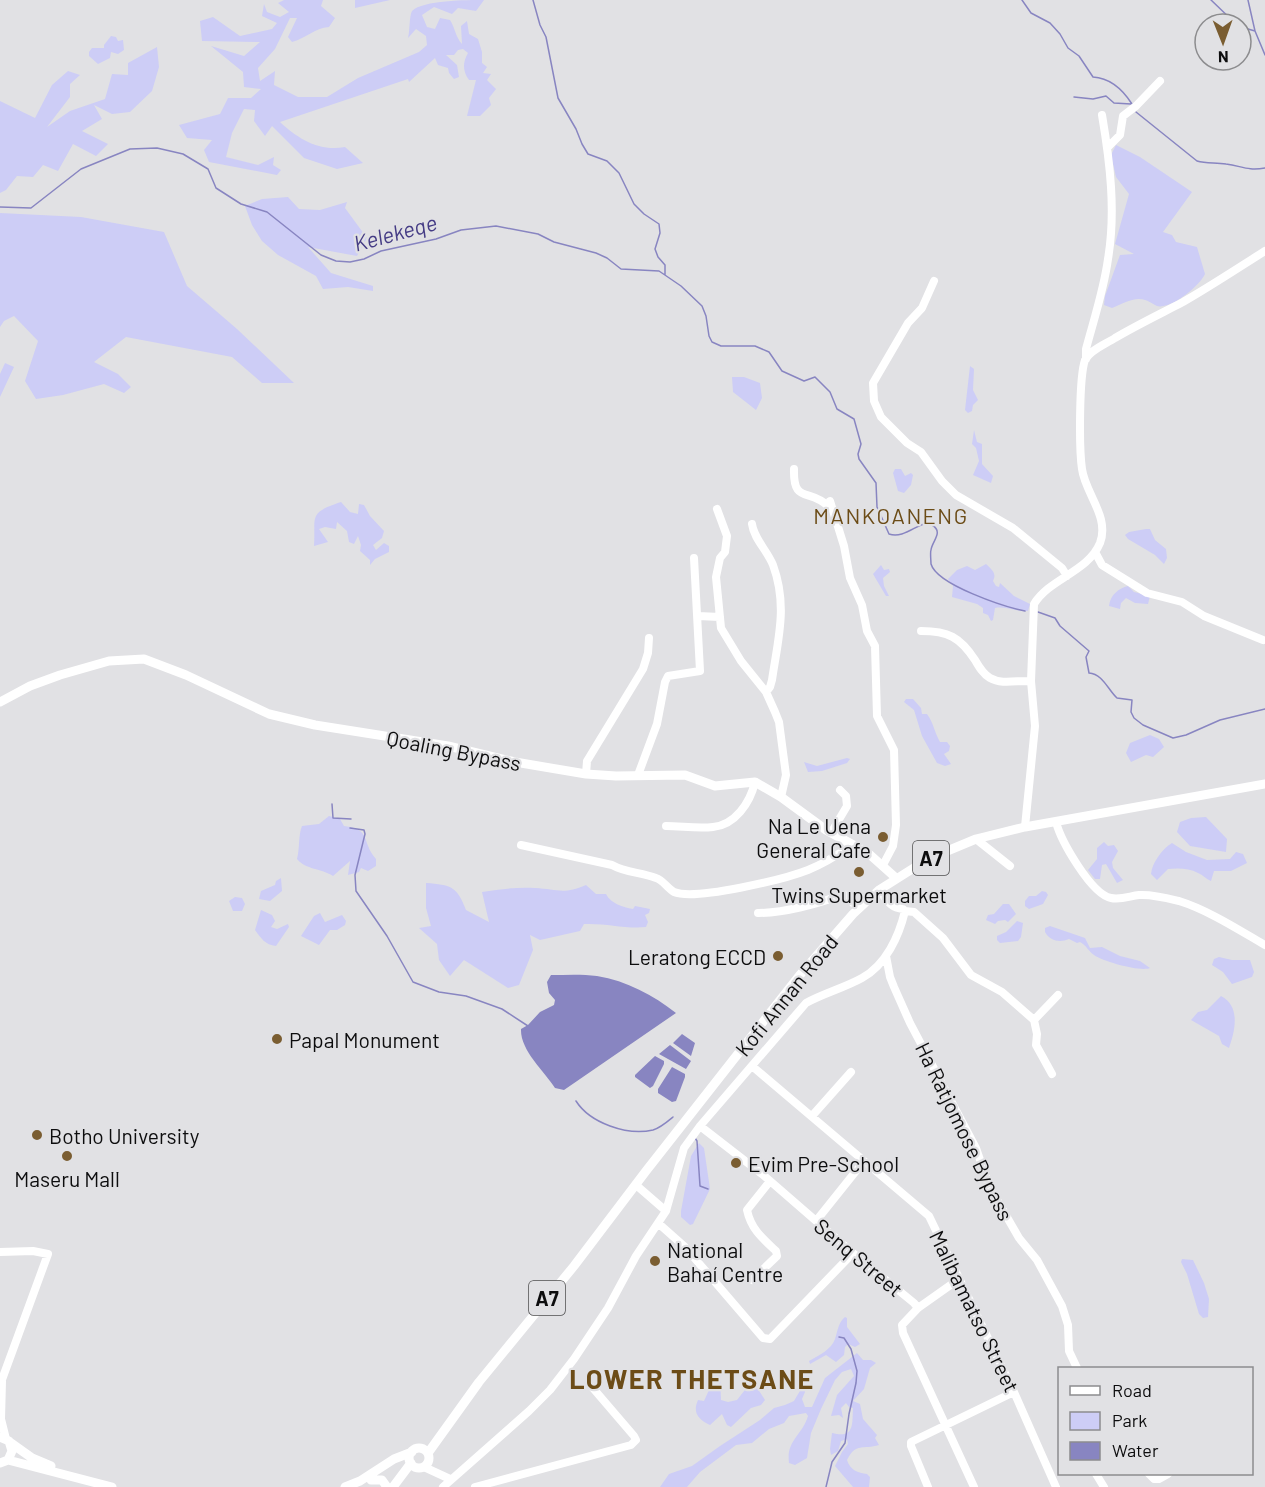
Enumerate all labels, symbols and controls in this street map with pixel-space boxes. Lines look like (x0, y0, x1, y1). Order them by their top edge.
north arrow (1193, 12, 1253, 72)
text: N (1218, 48, 1229, 67)
water label: Kelekeqe (351, 208, 439, 256)
district label: MANKOANENG (813, 502, 969, 528)
street label: Qoaling Bypass (385, 725, 523, 775)
place label: Na Le Uena General Cafe (756, 813, 871, 862)
marker: Na Le Uena General Cafe (876, 830, 890, 844)
road number: A7 (913, 841, 949, 875)
marker: Twins Supermarket (852, 865, 866, 879)
place label: Twins Supermarket (771, 882, 947, 907)
street label: Kofi Annan Road (729, 929, 843, 1061)
place label: Leratong ECCD (628, 944, 766, 969)
marker: Leratong ECCD (771, 949, 785, 963)
place label: Papal Monument (289, 1027, 440, 1052)
marker: Papal Monument (270, 1032, 284, 1046)
street label: Ha Ratjomose Bypass (911, 1038, 1019, 1224)
place label: Botho University (49, 1123, 200, 1148)
marker: Botho University (30, 1128, 44, 1142)
marker: Maseru Mall (60, 1149, 74, 1163)
place label: Evim Pre-School (748, 1151, 899, 1176)
marker: Evim Pre-School (729, 1156, 743, 1170)
place label: Maseru Mall (14, 1166, 120, 1191)
street label: Senq Street (810, 1213, 908, 1301)
street label: Malibamatso Street (925, 1226, 1025, 1396)
place label: National Bahaí Centre (667, 1237, 783, 1286)
marker: National Bahaí Centre (648, 1254, 662, 1268)
road number: A7 (529, 1281, 565, 1315)
district label: LOWER THETSANE (569, 1362, 815, 1394)
legend (1058, 1367, 1253, 1475)
text: Road (1112, 1379, 1152, 1401)
text: Park (1112, 1409, 1147, 1431)
text: Water (1112, 1439, 1159, 1461)

